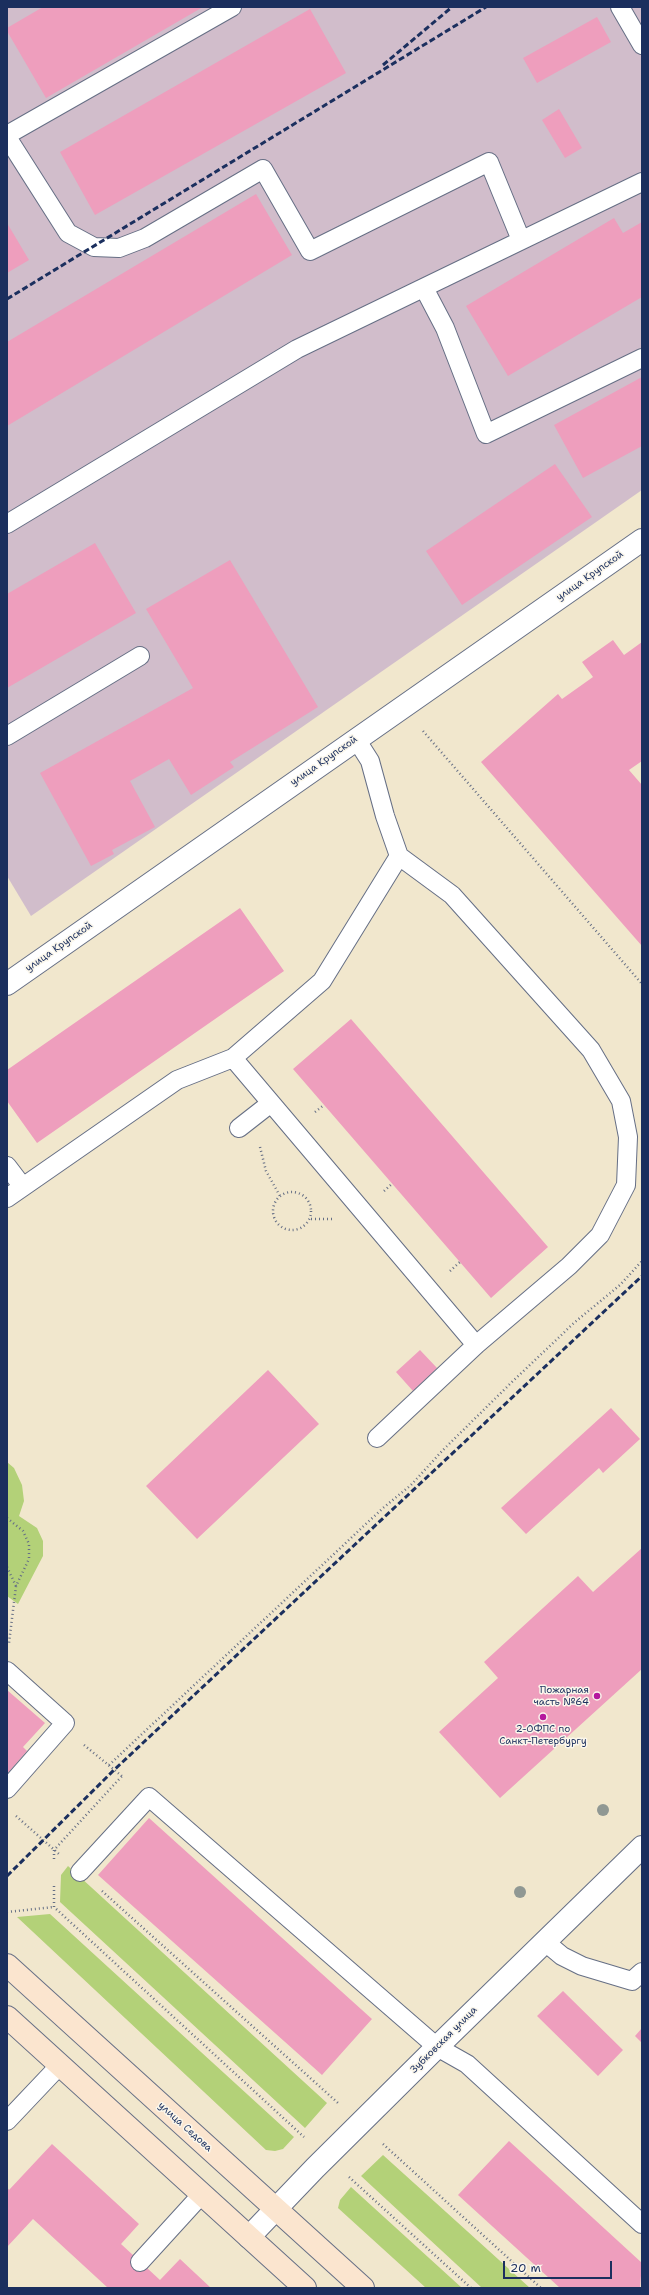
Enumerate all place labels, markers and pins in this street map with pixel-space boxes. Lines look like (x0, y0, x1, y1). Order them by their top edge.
place label: Пожарная часть №64 (533, 1684, 589, 1708)
marker: Пожарная часть №64 (592, 1691, 602, 1701)
marker: 2-ОФПС по Санкт-Петербургу (538, 1712, 548, 1722)
place label: 2-ОФПС по Санкт-Петербургу (499, 1723, 587, 1746)

